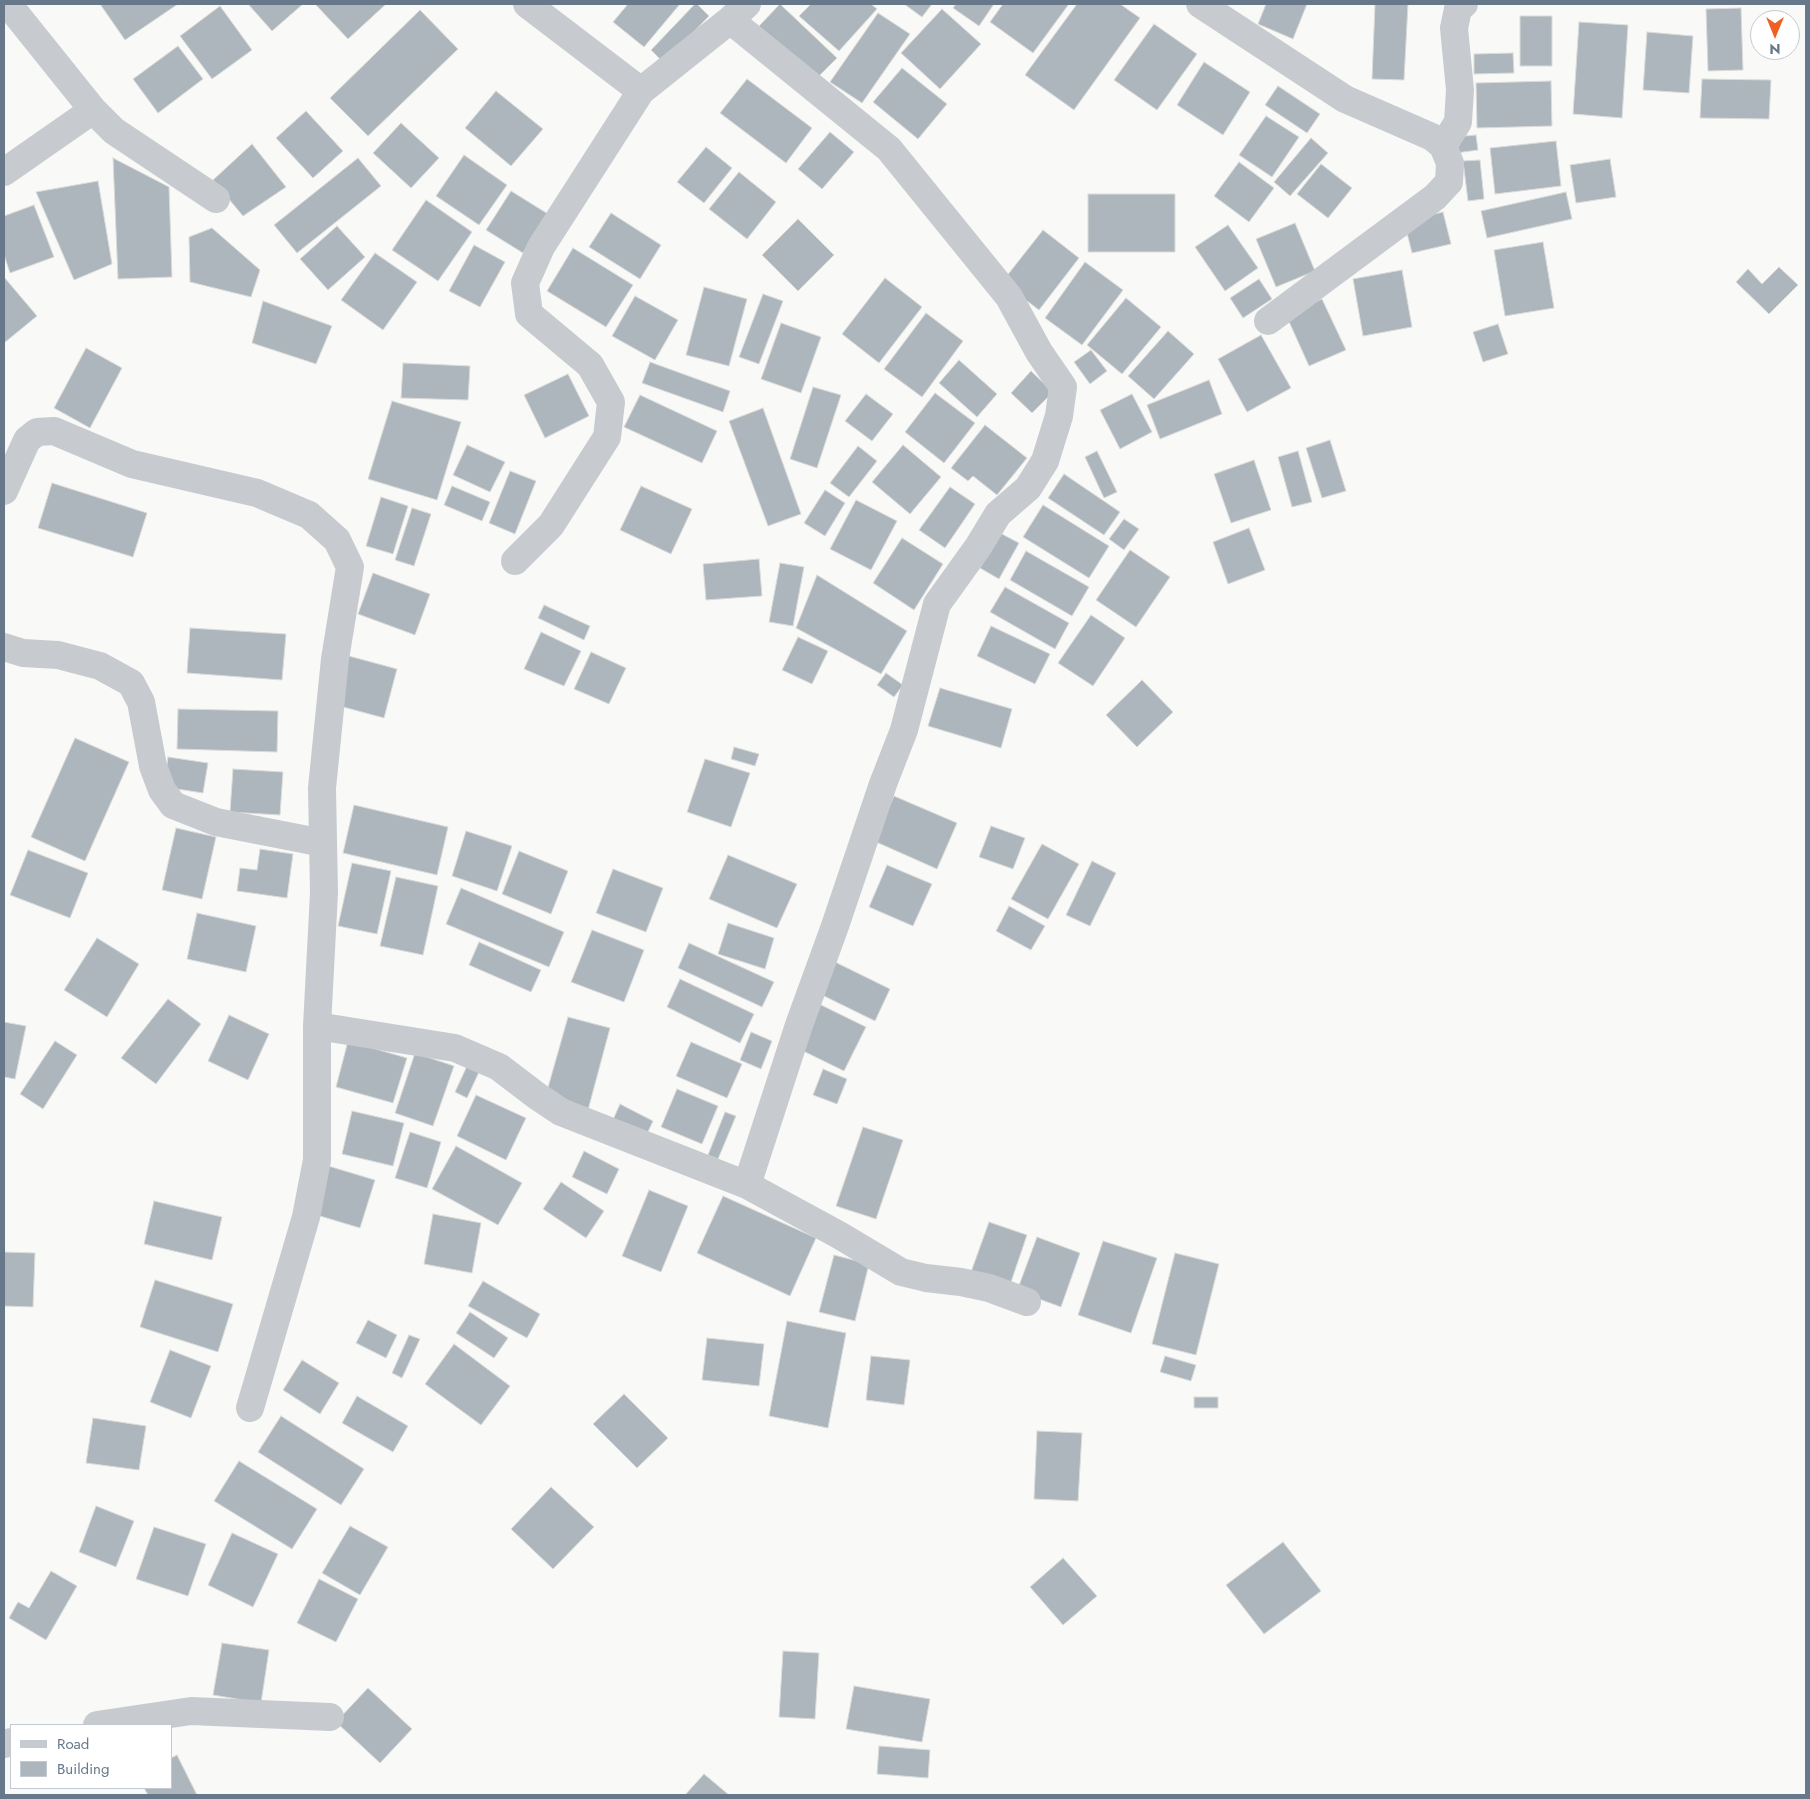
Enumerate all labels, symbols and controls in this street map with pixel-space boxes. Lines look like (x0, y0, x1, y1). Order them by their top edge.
north arrow (1750, 10, 1800, 60)
text: N (1769, 39, 1781, 59)
legend (10, 1724, 172, 1789)
text: Road (57, 1733, 89, 1755)
text: Building (57, 1758, 109, 1780)

